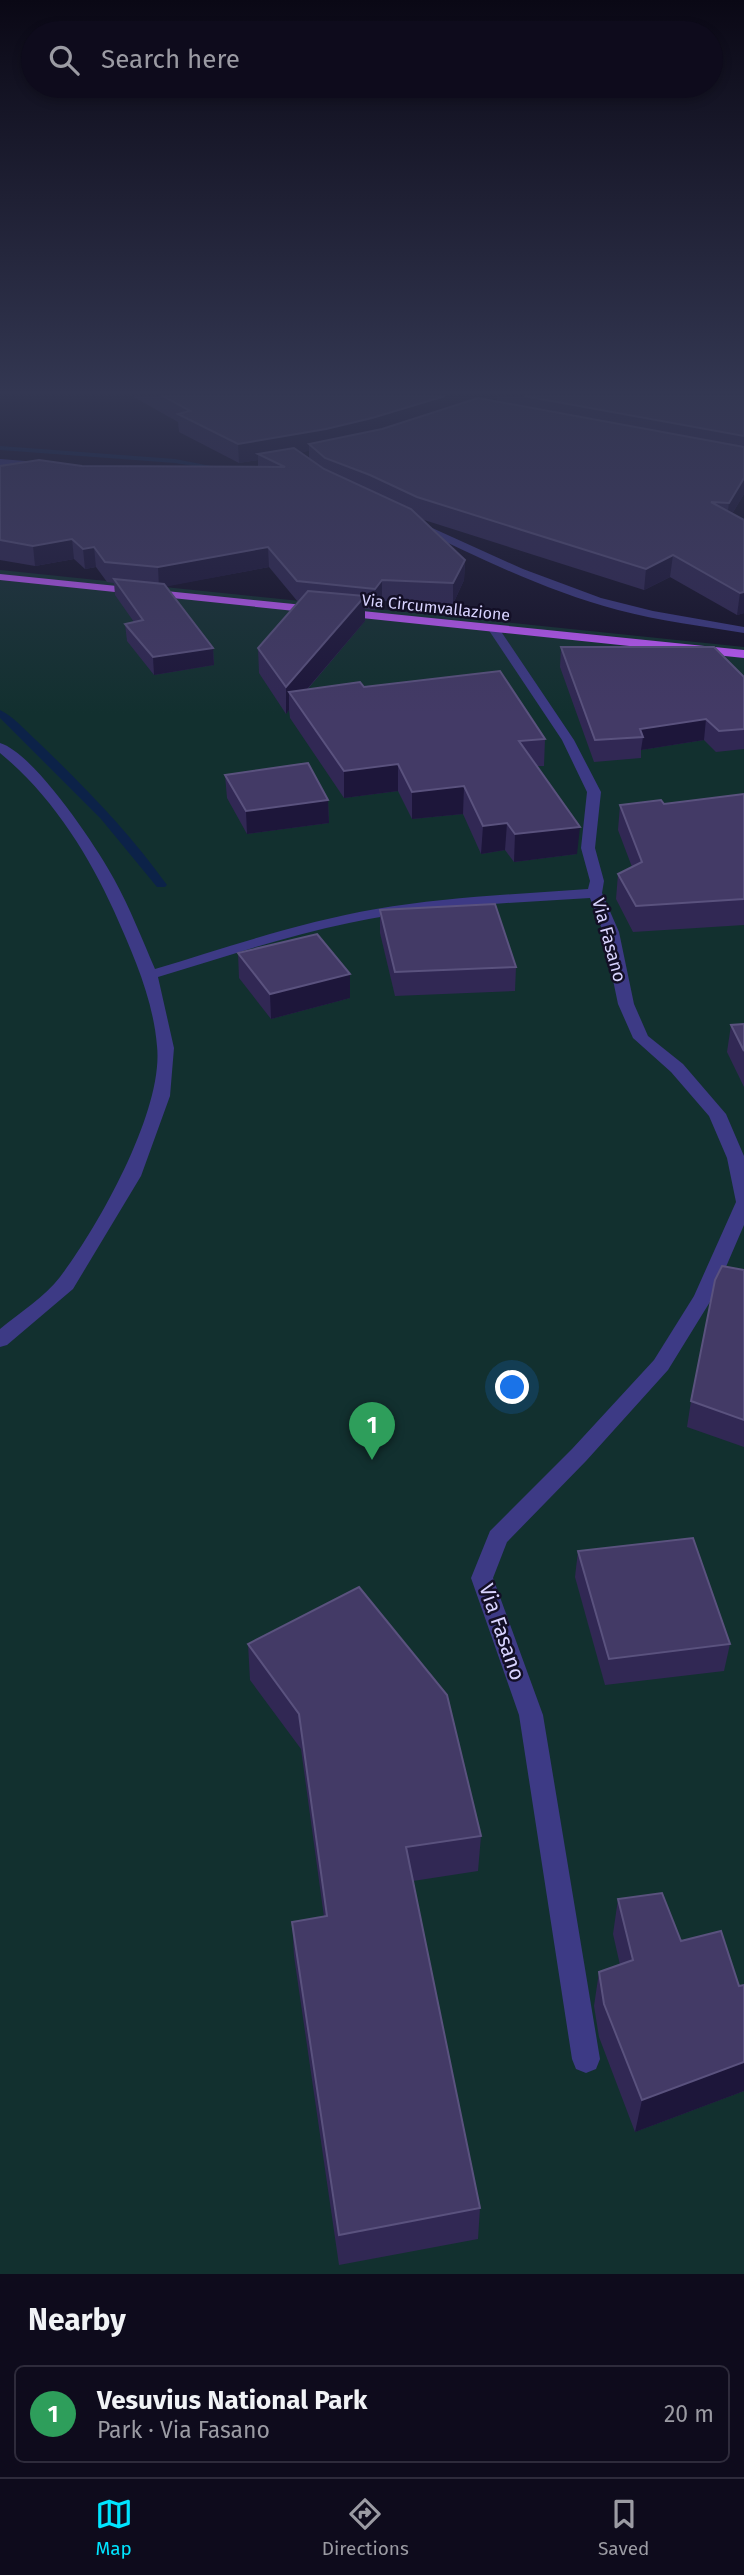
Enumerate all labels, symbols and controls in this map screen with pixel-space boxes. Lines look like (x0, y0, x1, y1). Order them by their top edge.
search box (21, 21, 723, 98)
icon: search (45, 41, 83, 79)
text: Search here (101, 44, 240, 75)
street label: Via Circumvallazione (361, 590, 511, 625)
street label: Via Fasano (587, 896, 631, 984)
your location (495, 1370, 529, 1404)
pin: 1 (349, 1402, 395, 1460)
street label: Via Fasano (473, 1580, 531, 1684)
text: Nearby (28, 2302, 126, 2338)
text: Vesuvius National Park (97, 2385, 367, 2416)
text: 1 (48, 2400, 58, 2428)
text: 20 m (664, 2400, 714, 2428)
text: Park · Via Fasano (97, 2416, 270, 2444)
tab: Map (95, 2495, 133, 2560)
tab: Directions (322, 2495, 409, 2560)
tab: Saved (598, 2495, 649, 2560)

